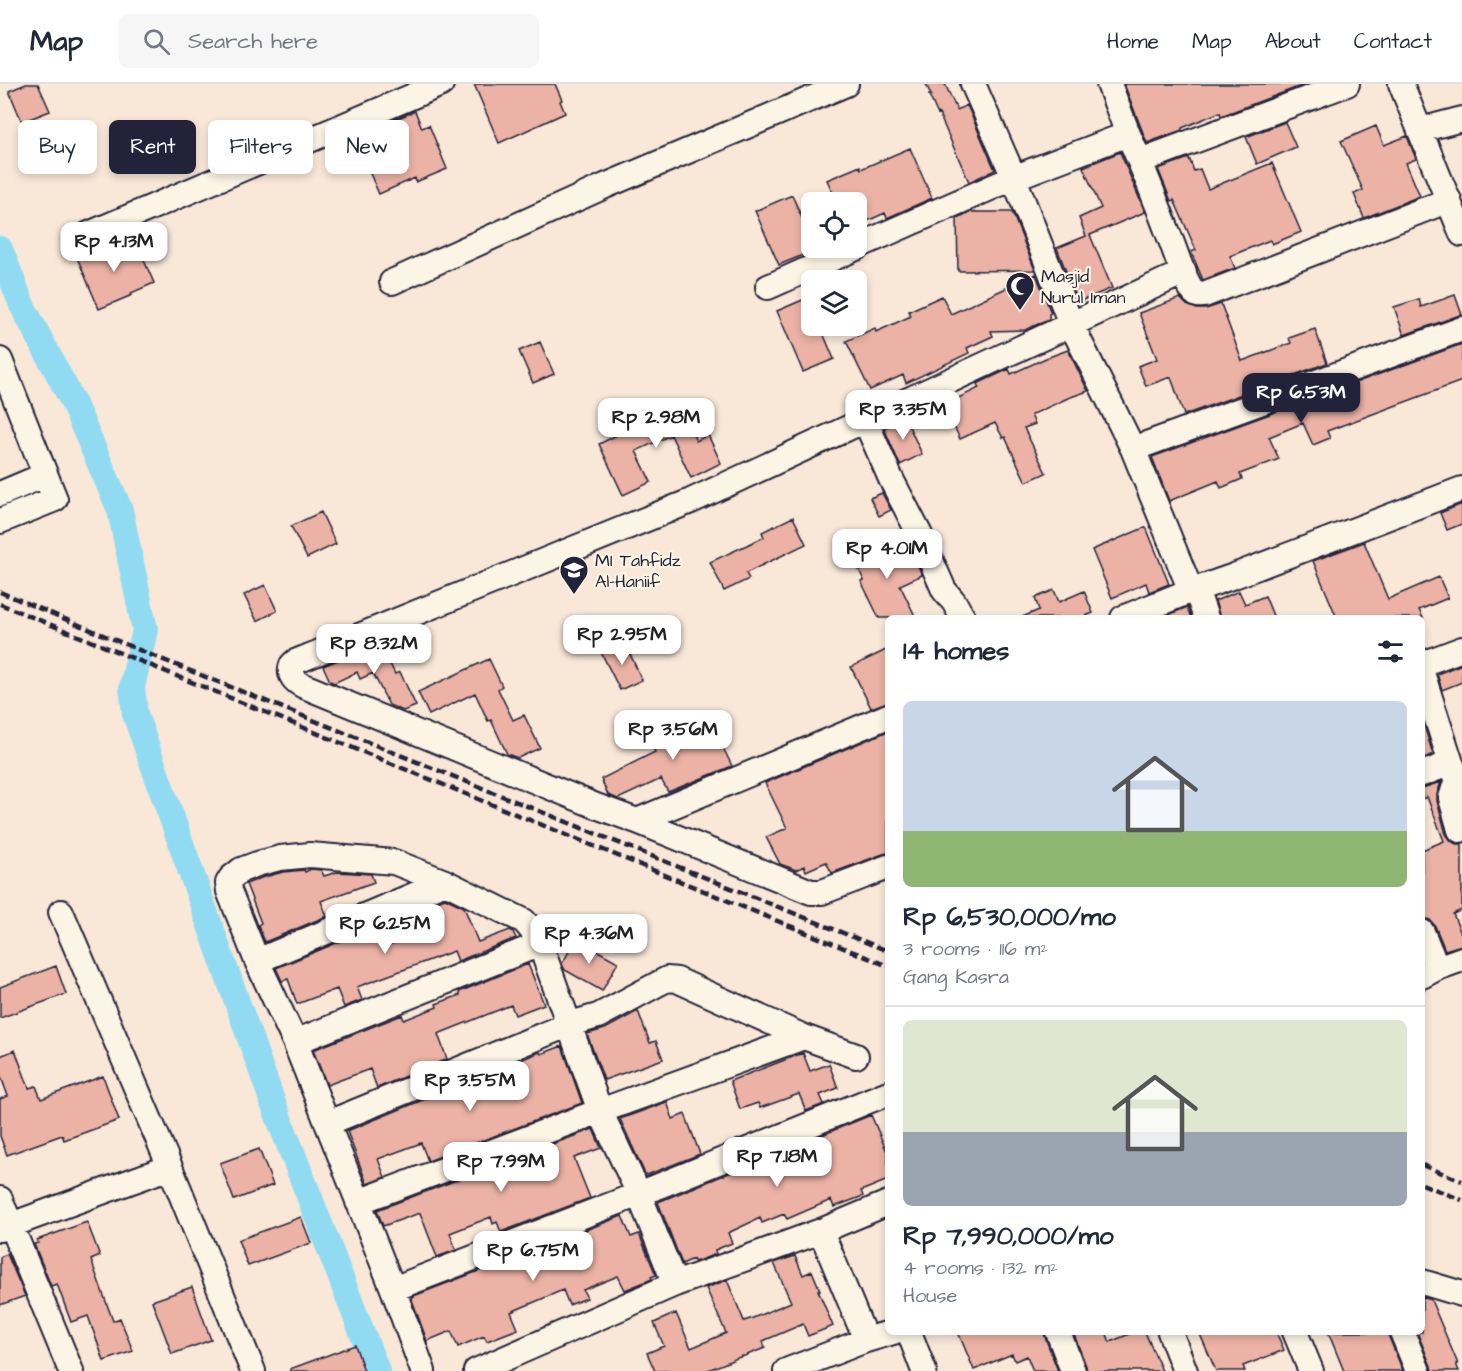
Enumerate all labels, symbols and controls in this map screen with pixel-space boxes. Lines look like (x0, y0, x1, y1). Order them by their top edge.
search box (119, 14, 539, 68)
text: Map (30, 22, 83, 61)
icon: search (140, 25, 173, 58)
text: Search here (188, 26, 318, 57)
text: Home (1107, 27, 1159, 56)
text: Map (1192, 27, 1232, 56)
text: About (1265, 27, 1321, 56)
text: Contact (1354, 27, 1432, 56)
chip: Buy (18, 120, 97, 174)
chip: Rent (109, 120, 196, 174)
chip: Filters (208, 120, 313, 174)
chip: New (325, 120, 409, 174)
map controls (801, 192, 867, 336)
button: locate (801, 192, 867, 258)
pin: Rp 4.13M (52, 222, 176, 273)
text: Rp 4.13M (74, 227, 154, 255)
place label: Masjid Nurul Iman (1041, 264, 1125, 310)
button: layers (801, 270, 867, 336)
mosque icon: Masjid Nurul Iman (1004, 270, 1036, 312)
pin: Rp 6.53M (1239, 373, 1363, 424)
text: Rp 6.53M (1256, 378, 1346, 406)
pin: Rp 3.35M (841, 390, 965, 441)
text: Rp 3.35M (859, 395, 947, 423)
pin: Rp 2.98M (594, 398, 718, 449)
text: Rp 2.98M (612, 403, 700, 431)
pin: Rp 4.01M (825, 529, 949, 580)
text: Rp 4.01M (846, 534, 928, 562)
place label: MI Tahfidz Al-Haniif (595, 548, 681, 594)
school or university icon: MI Tahfidz Al-Haniif (558, 554, 590, 596)
pin: Rp 2.95M (560, 615, 684, 666)
text: Rp 2.95M (577, 620, 667, 648)
pin: Rp 8.32M (312, 624, 436, 675)
text: Rp 8.32M (330, 629, 418, 657)
text: 14 homes (903, 633, 1009, 669)
icon: filters (1374, 635, 1407, 668)
pin: Rp 3.56M (611, 710, 735, 761)
text: Rp 3.56M (628, 715, 718, 743)
icon: home (1101, 740, 1209, 848)
text: Rp 6,530,000/mo (903, 899, 1116, 935)
pin: Rp 6.25M (323, 904, 447, 955)
text: Rp 6.25M (340, 909, 430, 937)
pin: Rp 4.36M (527, 914, 651, 965)
text: Rp 4.36M (544, 919, 634, 947)
text: 3 rooms · 116 m² (903, 935, 1048, 963)
text: Gang Kasra (903, 963, 1009, 991)
icon: home (1101, 1059, 1209, 1167)
pin: Rp 3.55M (408, 1061, 532, 1112)
text: Rp 3.55M (424, 1066, 516, 1094)
pin: Rp 7.18M (715, 1137, 839, 1188)
pin: Rp 7.99M (439, 1142, 563, 1193)
text: Rp 7.18M (737, 1142, 817, 1170)
text: Rp 7.99M (457, 1147, 545, 1175)
text: Rp 7,990,000/mo (903, 1218, 1114, 1254)
pin: Rp 6.75M (471, 1231, 595, 1282)
text: Rp 6.75M (487, 1236, 579, 1264)
text: 4 rooms · 132 m² (903, 1254, 1058, 1282)
text: House (903, 1282, 957, 1310)

